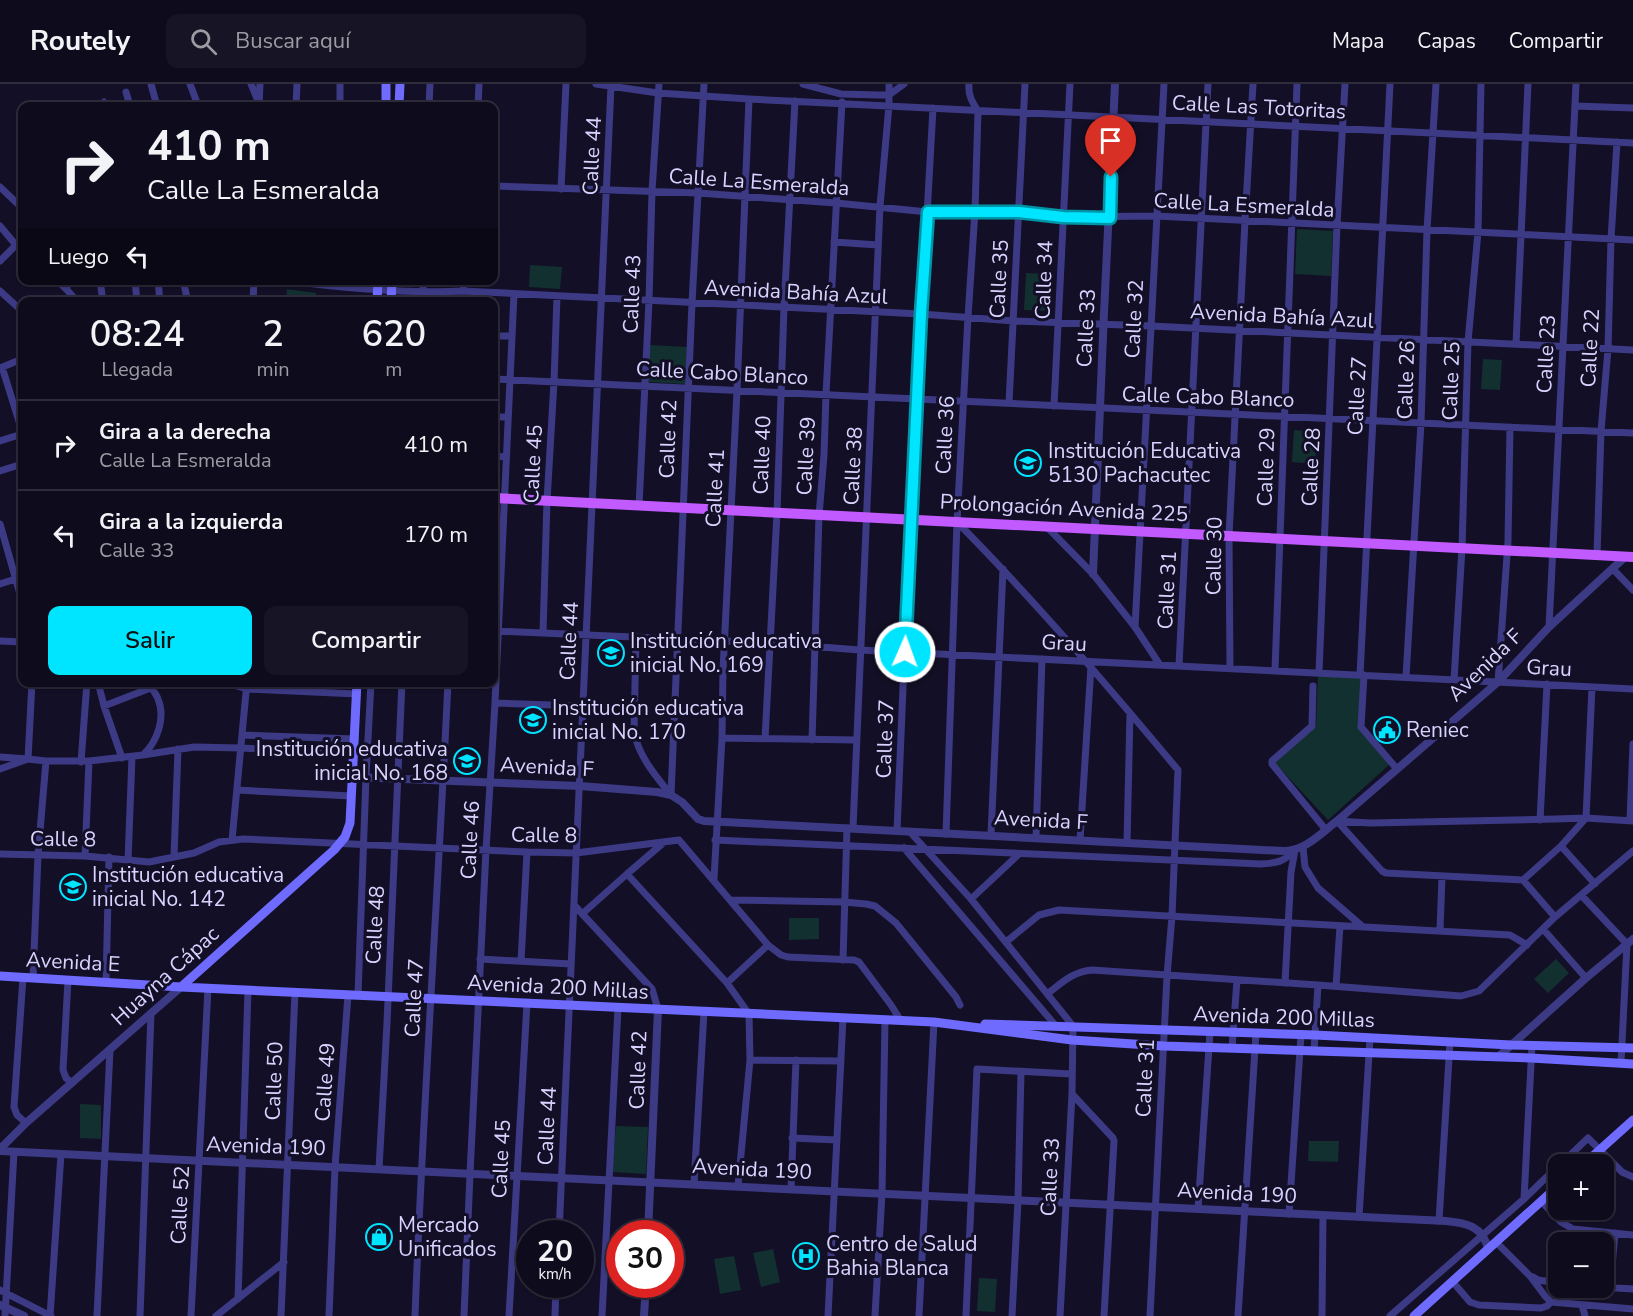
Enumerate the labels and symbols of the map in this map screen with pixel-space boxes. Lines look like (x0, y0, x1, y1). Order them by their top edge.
street label: Calle Las Totoritas (1171, 88, 1347, 126)
pin (1085, 115, 1136, 177)
street label: Calle 44 (576, 116, 608, 196)
street label: Calle La Esmeralda (668, 162, 850, 202)
street label: Calle La Esmeralda (1153, 186, 1335, 224)
street label: Calle 35 (983, 239, 1015, 319)
street label: Calle 34 (1029, 240, 1059, 320)
street label: Calle 43 (617, 254, 647, 334)
street label: Avenida Bahía Azul (703, 273, 889, 311)
street label: Calle 32 (1118, 279, 1150, 359)
street label: Calle 33 (1070, 288, 1102, 368)
street label: Avenida Bahía Azul (1189, 297, 1375, 335)
street label: Calle 22 (1574, 308, 1606, 388)
street label: Calle 23 (1530, 314, 1562, 394)
street label: Calle 26 (1391, 340, 1421, 420)
street label: Calle 25 (1436, 341, 1466, 421)
street label: Calle Cabo Blanco (635, 354, 809, 392)
street label: Calle 27 (1341, 356, 1373, 436)
street label: Calle Cabo Blanco (1121, 380, 1295, 414)
street label: Calle 36 (929, 395, 961, 475)
street label: Calle 42 (653, 399, 683, 479)
street label: Calle 40 (747, 415, 777, 495)
street label: Calle 39 (790, 416, 822, 496)
street label: Calle 45 (517, 424, 549, 504)
street label: Calle 38 (837, 426, 869, 506)
street label: Calle 29 (1251, 427, 1281, 507)
street label: Calle 28 (1295, 427, 1327, 507)
place label: Institución Educativa 5130 Pachacutec (1048, 437, 1241, 489)
street label: Calle 41 (699, 448, 731, 528)
school or university icon: Institución Educativa 5130 Pachacutec (1013, 448, 1043, 478)
street label: Prolongación Avenida 225 (939, 488, 1189, 528)
street label: Calle 30 (1199, 516, 1229, 596)
street label: Calle 31 (1151, 550, 1183, 630)
street label: Calle 44 (553, 601, 585, 681)
position arrow (873, 620, 937, 684)
street label: Avenida F (1442, 622, 1528, 708)
place label: Institución educativa inicial No. 169 (630, 627, 822, 679)
street label: Grau (1041, 628, 1087, 658)
school or university icon: Institución educativa inicial No. 169 (596, 638, 626, 668)
street label: Grau (1526, 653, 1572, 683)
place label: Institución educativa inicial No. 170 (552, 694, 744, 746)
street label: Calle 37 (870, 699, 900, 779)
school or university icon: Institución educativa inicial No. 170 (518, 705, 548, 735)
public building icon: Reniec (1372, 715, 1402, 745)
place label: Reniec (1406, 716, 1469, 744)
place label: Institución educativa inicial No. 168 (256, 735, 448, 787)
school or university icon: Institución educativa inicial No. 168 (452, 746, 482, 776)
street label: Avenida F (499, 751, 595, 783)
street label: Calle 46 (454, 800, 486, 880)
street label: Avenida F (993, 804, 1089, 836)
street label: Calle 8 (511, 820, 577, 850)
street label: Calle 8 (30, 824, 96, 854)
place label: Institución educativa inicial No. 142 (92, 861, 284, 913)
school or university icon: Institución educativa inicial No. 142 (58, 872, 88, 902)
street label: Calle 48 (359, 885, 391, 965)
street label: Huayna Cápac (105, 920, 225, 1032)
street label: Avenida E (25, 946, 121, 978)
street label: Calle 47 (398, 958, 430, 1038)
street label: Avenida 200 Millas (466, 968, 650, 1006)
street label: Avenida 200 Millas (1193, 1000, 1375, 1034)
street label: Calle 42 (623, 1030, 653, 1110)
street label: Calle 31 (1129, 1038, 1161, 1118)
street label: Calle 50 (259, 1041, 289, 1121)
street label: Calle 49 (308, 1042, 342, 1122)
street label: Calle 44 (531, 1086, 563, 1166)
street label: Calle 45 (485, 1119, 517, 1199)
street label: Avenida 190 (206, 1130, 326, 1162)
street label: Calle 33 (1034, 1137, 1066, 1217)
street label: Avenida 190 (691, 1152, 813, 1186)
street label: Calle 52 (164, 1165, 196, 1245)
street label: Avenida 190 (1176, 1176, 1298, 1210)
place label: Mercado Unificados (398, 1211, 497, 1263)
speed limit sign: 30 (606, 1220, 684, 1298)
shop icon: Mercado Unificados (364, 1222, 394, 1252)
place label: Centro de Salud Bahia Blanca (826, 1230, 977, 1282)
hospital icon: Centro de Salud Bahia Blanca (791, 1241, 821, 1271)

